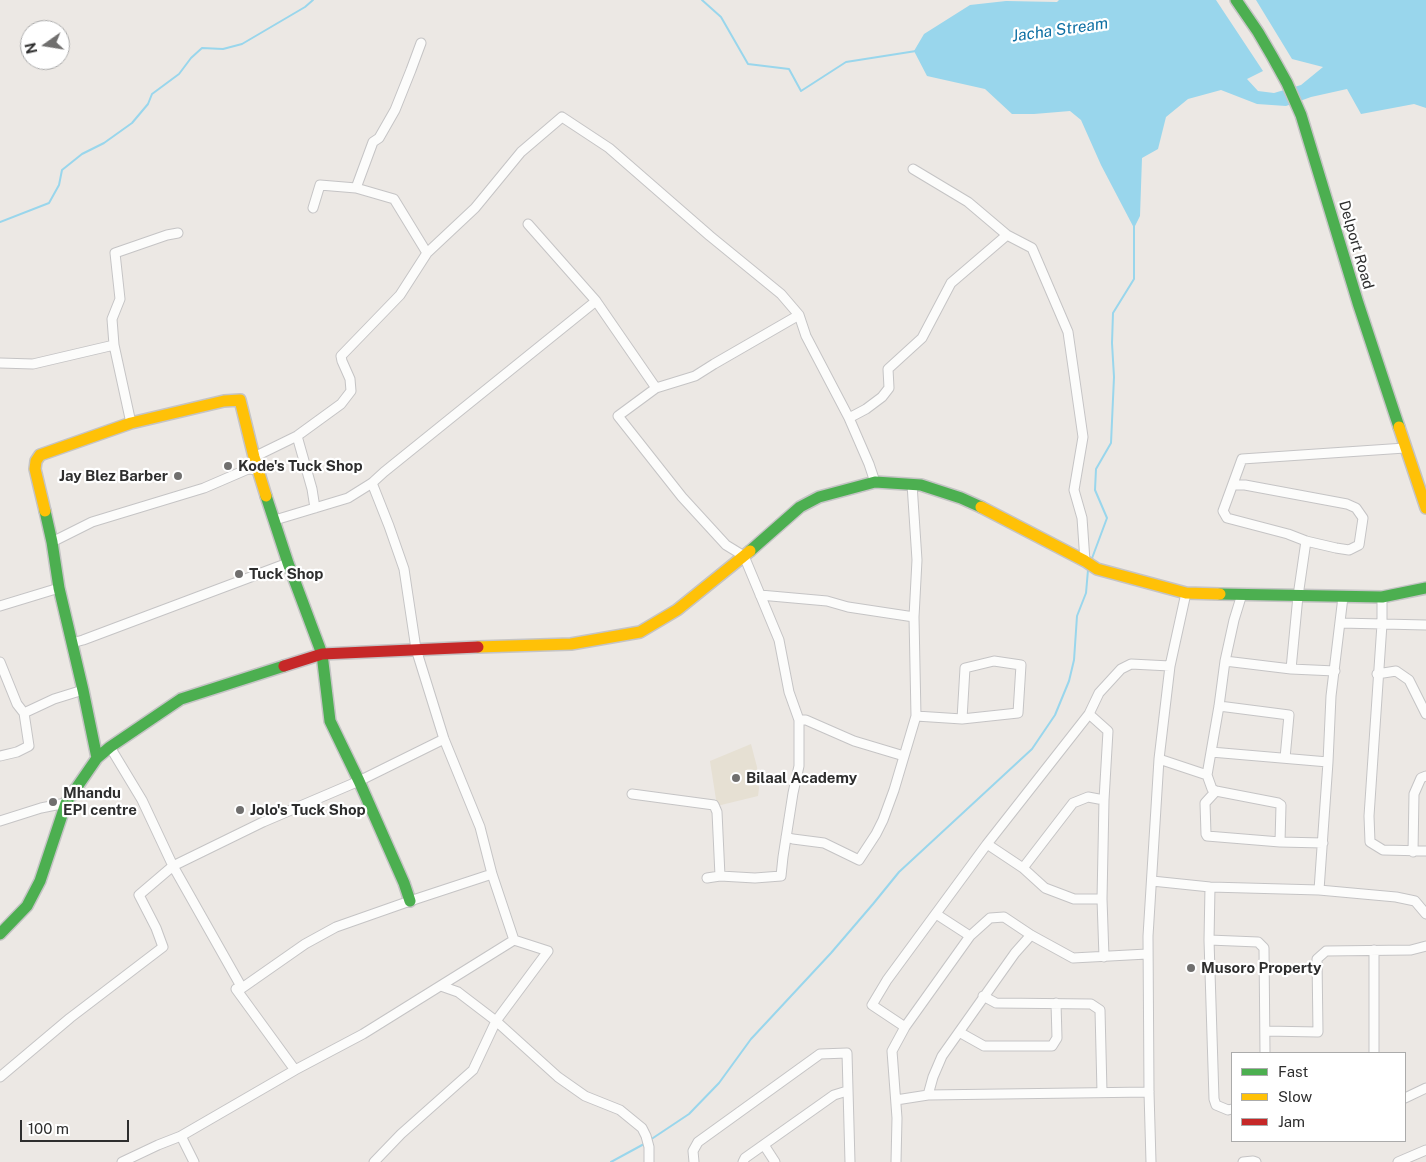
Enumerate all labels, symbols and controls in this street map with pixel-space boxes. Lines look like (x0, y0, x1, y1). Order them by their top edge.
water label: Jacha Stream (1011, 14, 1109, 46)
north arrow (20, 20, 70, 70)
text: N (22, 41, 40, 55)
street label: Delport Road (1335, 199, 1377, 291)
place label: Kode's Tuck Shop (238, 457, 363, 475)
marker: Kode's Tuck Shop (222, 460, 234, 472)
place label: Jay Blez Barber (59, 467, 168, 485)
marker: Jay Blez Barber (172, 470, 184, 482)
place label: Tuck Shop (249, 565, 323, 583)
marker: Tuck Shop (233, 568, 245, 580)
place label: Bilaal Academy (746, 769, 857, 787)
marker: Bilaal Academy (730, 772, 742, 784)
place label: Mhandu EPI centre (63, 784, 137, 819)
marker: Mhandu EPI centre (47, 796, 59, 808)
place label: Jolo's Tuck Shop (250, 801, 366, 819)
marker: Jolo's Tuck Shop (234, 804, 246, 816)
place label: Musoro Property (1201, 959, 1322, 977)
marker: Musoro Property (1185, 962, 1197, 974)
legend (1231, 1052, 1406, 1142)
text: Fast (1278, 1063, 1308, 1080)
text: Slow (1278, 1088, 1312, 1105)
scale bar (22, 1110, 131, 1142)
text: Jam (1278, 1113, 1305, 1130)
text: 100 m (28, 1120, 69, 1137)

